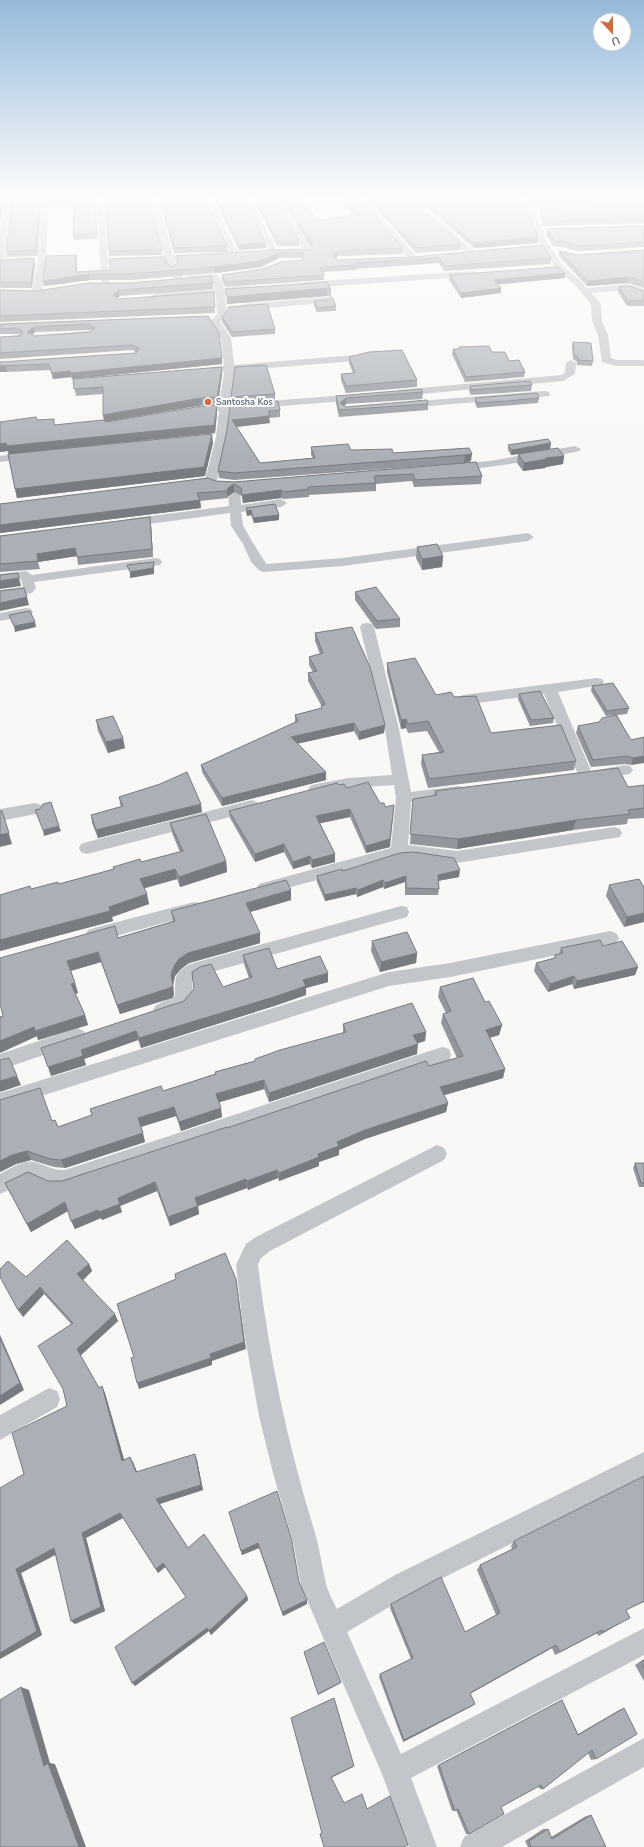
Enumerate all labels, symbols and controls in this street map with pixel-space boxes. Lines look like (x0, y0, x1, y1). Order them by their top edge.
north arrow (592, 12, 632, 52)
text: U (609, 32, 622, 49)
place label: Santosha Kos (216, 396, 274, 408)
marker: Santosha Kos (203, 397, 213, 407)

